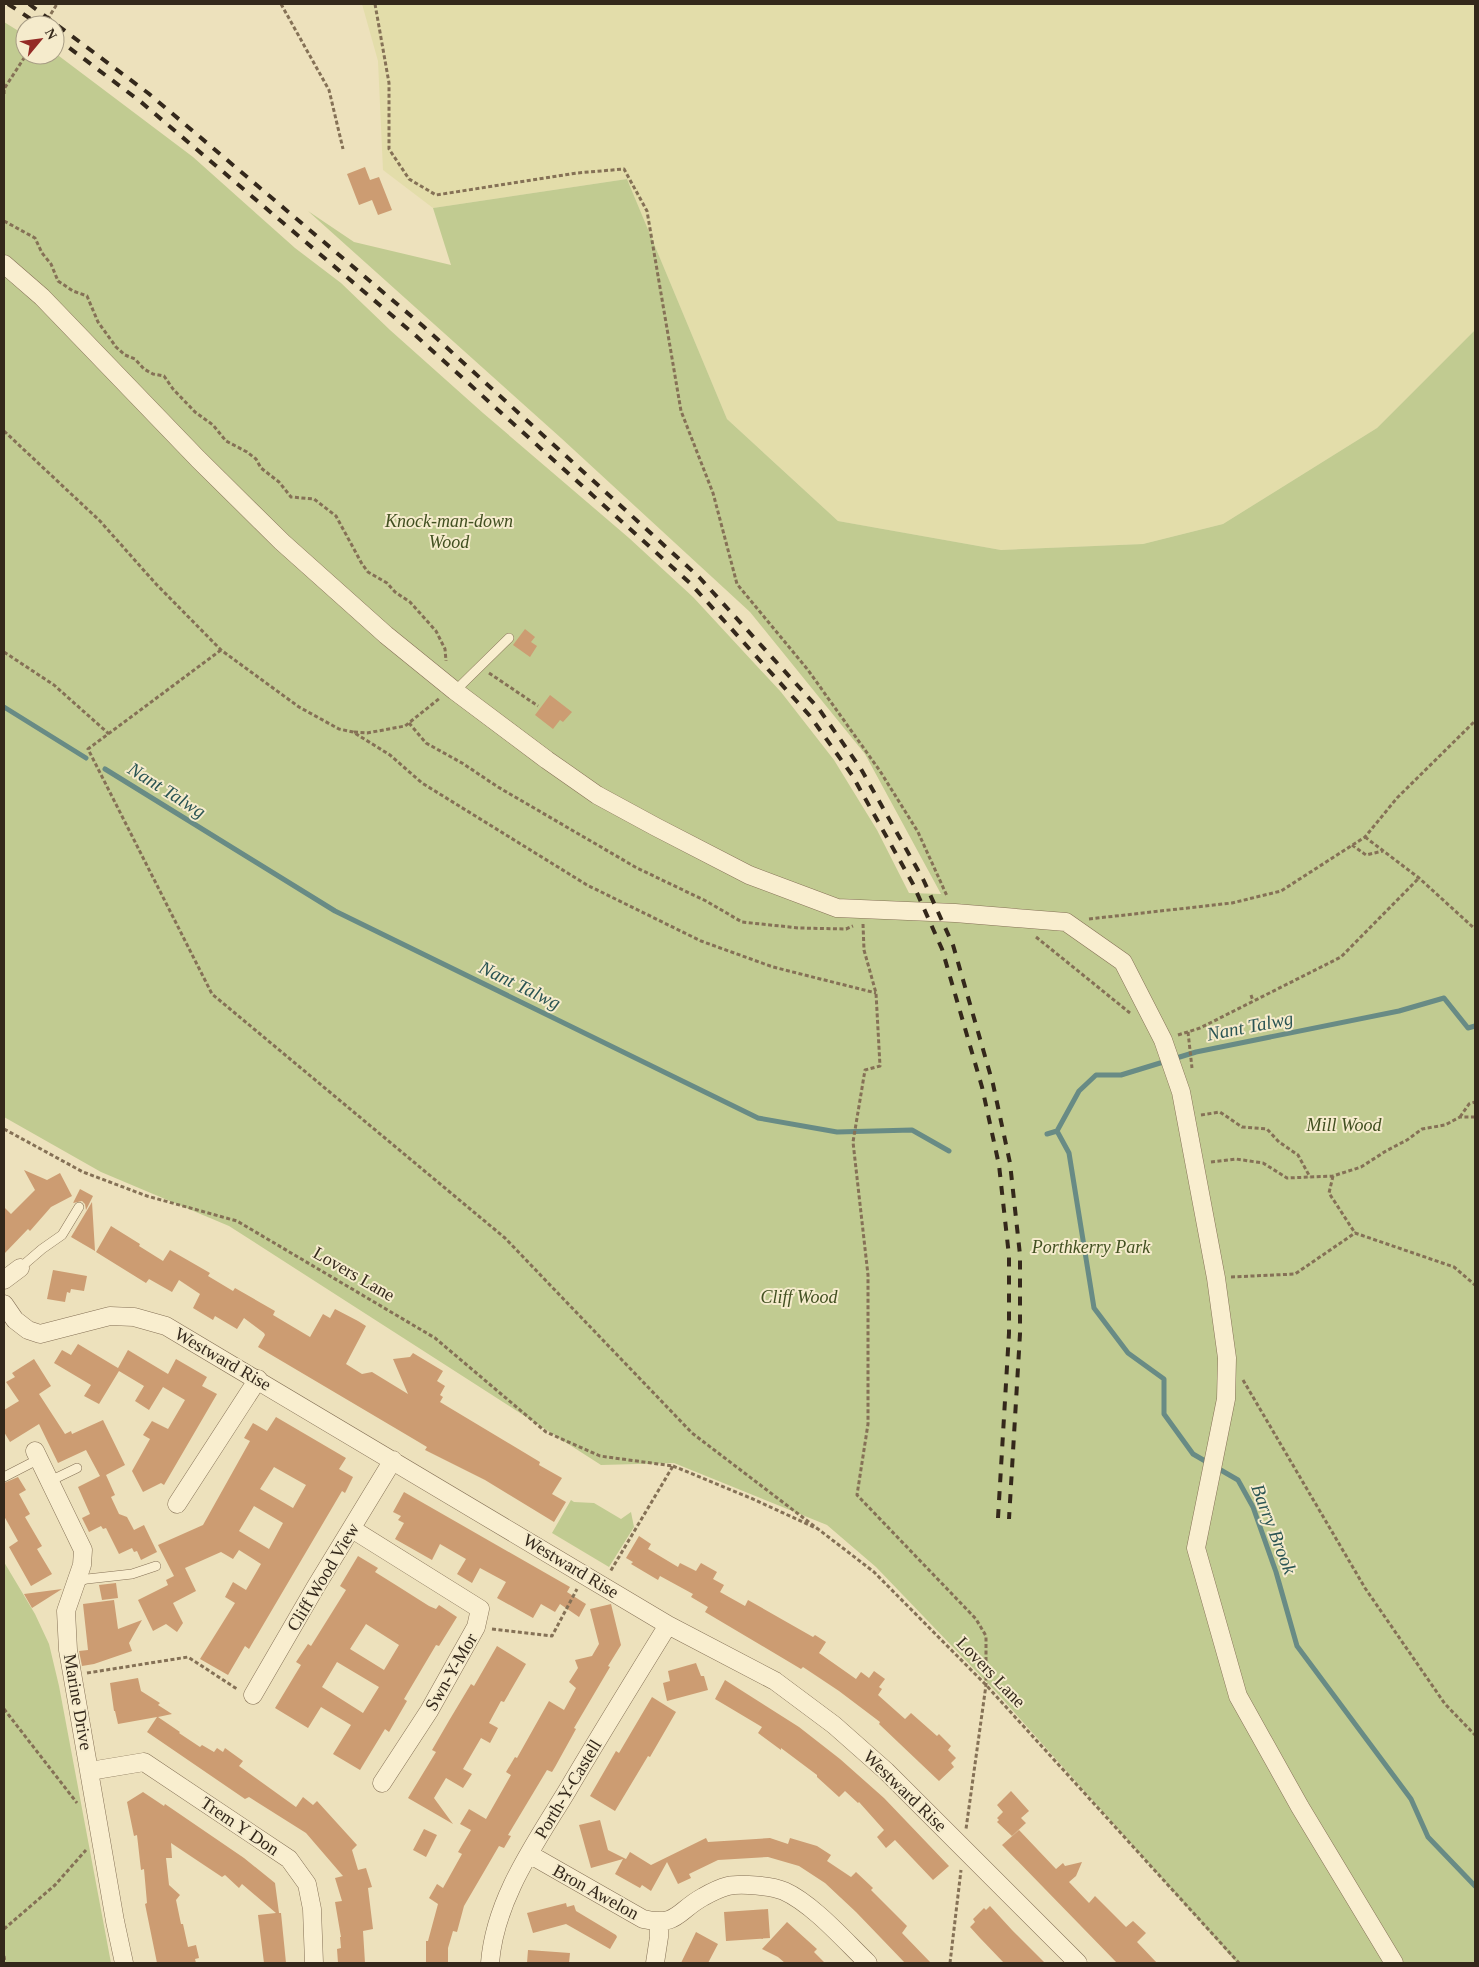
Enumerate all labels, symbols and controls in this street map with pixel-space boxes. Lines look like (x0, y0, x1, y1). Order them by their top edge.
north arrow (15, 15, 65, 65)
text: N (42, 26, 60, 42)
park label: Knock-man-down Wood (384, 511, 513, 552)
water label: Nant Talwg (123, 757, 210, 822)
water label: Nant Talwg (475, 956, 564, 1014)
water label: Nant Talwg (1204, 1007, 1295, 1045)
park label: Mill Wood (1306, 1115, 1382, 1135)
park label: Porthkerry Park (1031, 1237, 1151, 1257)
street label: Lovers Lane (310, 1243, 398, 1305)
park label: Cliff Wood (761, 1287, 838, 1307)
street label: Westward Rise (171, 1323, 275, 1395)
water label: Barry Brook (1247, 1481, 1301, 1578)
street label: Cliff Wood View (283, 1519, 363, 1635)
street label: Westward Rise (520, 1530, 622, 1602)
street label: Swn-Y-Mor (421, 1630, 481, 1714)
street label: Lovers Lane (952, 1633, 1030, 1711)
street label: Marine Drive (60, 1652, 96, 1752)
street label: Porth-Y-Castell (531, 1736, 605, 1842)
street label: Westward Rise (859, 1746, 951, 1836)
street label: Trem Y Don (197, 1793, 283, 1859)
street label: Bron Awelon (550, 1860, 642, 1924)

